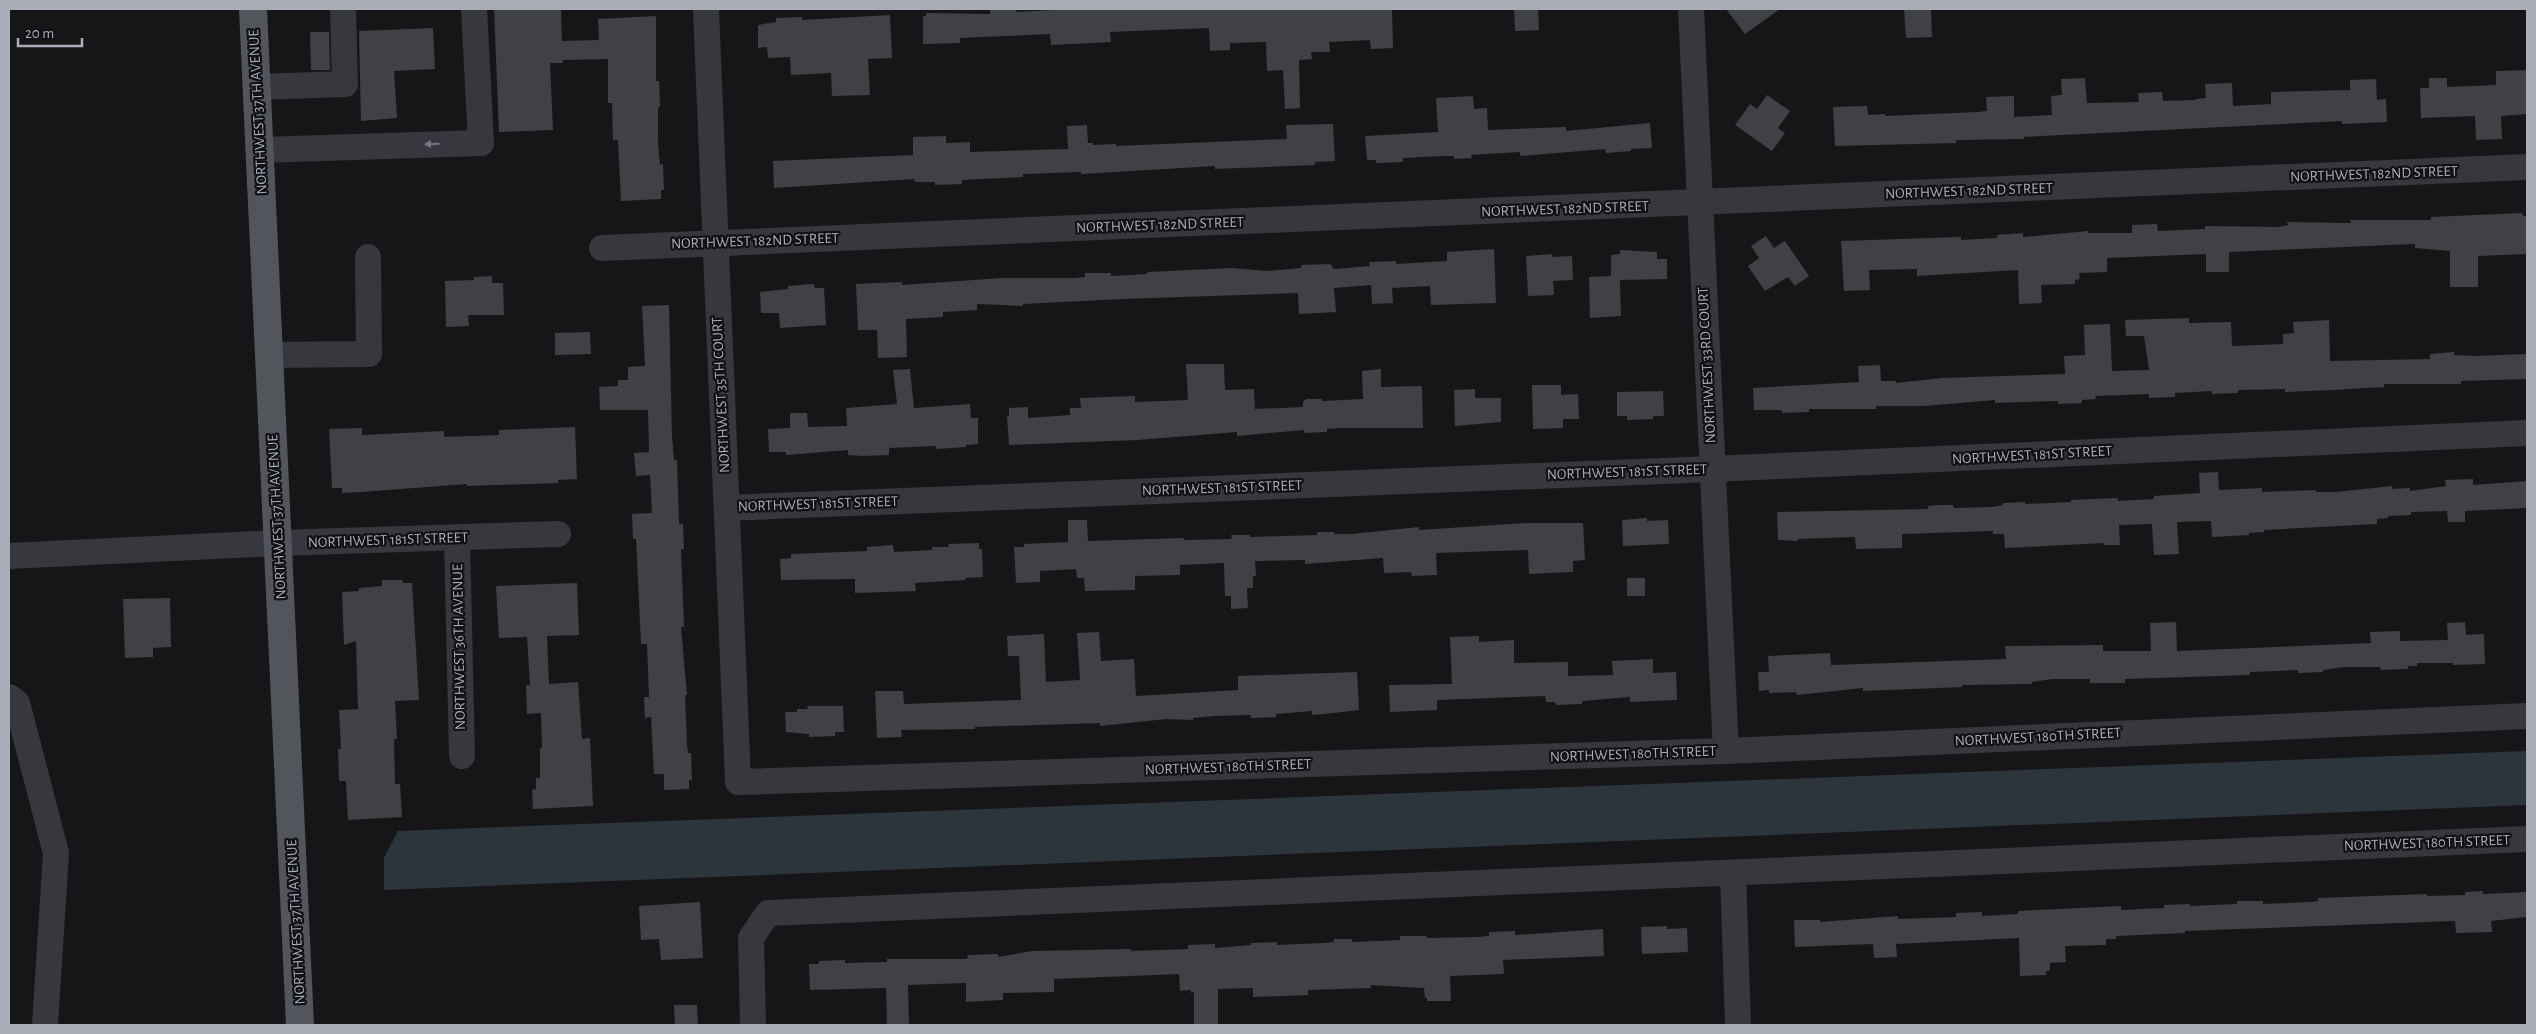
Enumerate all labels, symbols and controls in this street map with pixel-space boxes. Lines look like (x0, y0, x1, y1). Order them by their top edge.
scale bar (18, 15, 81, 47)
text: 20 m (25, 26, 54, 41)
street label: NORTHWEST 37TH AVENUE (246, 29, 270, 195)
one-way arrow (424, 141, 440, 149)
street label: NORTHWEST 182ND STREET (2290, 164, 2459, 184)
street label: NORTHWEST 182ND STREET (1885, 181, 2054, 201)
street label: NORTHWEST 182ND STREET (1481, 199, 1650, 219)
street label: NORTHWEST 182ND STREET (1076, 215, 1245, 235)
street label: NORTHWEST 182ND STREET (671, 231, 840, 251)
street label: NORTHWEST 33RD COURT (1695, 286, 1719, 444)
street label: NORTHWEST 35TH COURT (709, 316, 733, 473)
street label: NORTHWEST 37TH AVENUE (265, 434, 289, 600)
street label: NORTHWEST 181ST STREET (1952, 443, 2113, 467)
street label: NORTHWEST 181ST STREET (1547, 462, 1708, 482)
street label: NORTHWEST 181ST STREET (1142, 478, 1303, 498)
street label: NORTHWEST 181ST STREET (738, 494, 899, 514)
street label: NORTHWEST 181ST STREET (308, 530, 469, 550)
street label: NORTHWEST 36TH AVENUE (450, 564, 468, 730)
street label: NORTHWEST 180TH STREET (1954, 725, 2122, 749)
street label: NORTHWEST 180TH STREET (1550, 744, 1717, 764)
street label: NORTHWEST 180TH STREET (1145, 757, 1312, 777)
street label: NORTHWEST 180TH STREET (2344, 833, 2511, 853)
street label: NORTHWEST 37TH AVENUE (284, 839, 308, 1005)

